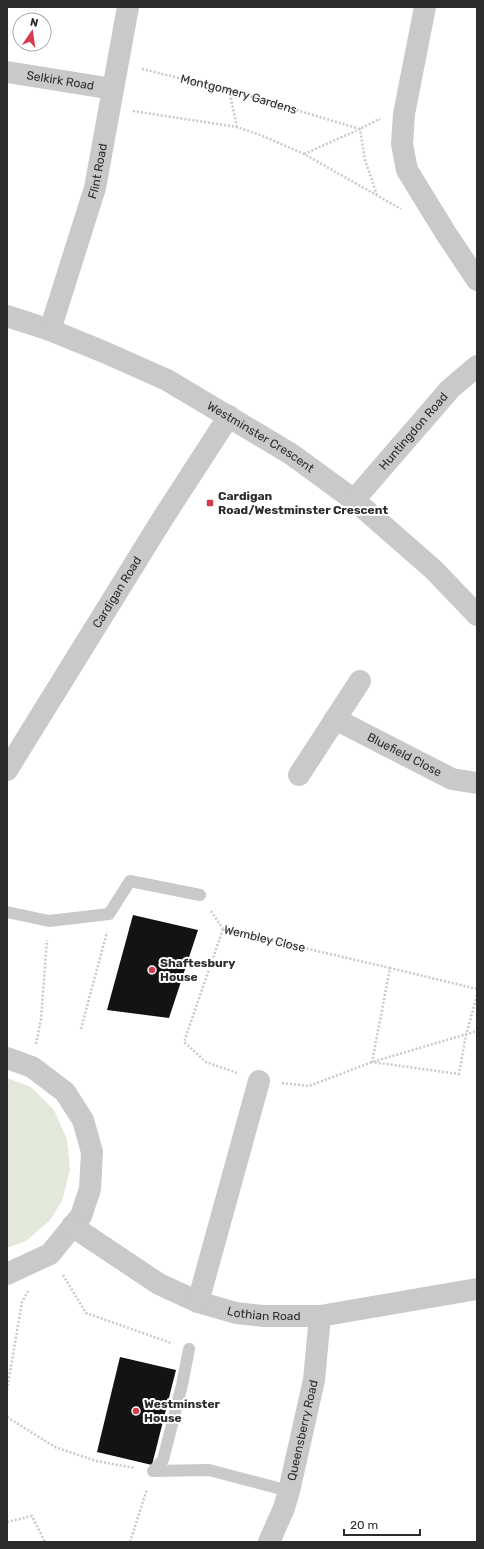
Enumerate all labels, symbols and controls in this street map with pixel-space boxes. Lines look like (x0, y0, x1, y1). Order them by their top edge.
north arrow (12, 12, 52, 52)
text: N (29, 16, 40, 30)
street label: Selkirk Road (26, 68, 95, 93)
street label: Montgomery Gardens (179, 72, 299, 117)
street label: Flint Road (85, 142, 110, 201)
street label: Huntingdon Road (376, 390, 451, 473)
street label: Westminster Crescent (205, 399, 317, 476)
place label: Cardigan Road/Westminster Crescent (218, 489, 388, 517)
marker: Cardigan Road/Westminster Crescent (205, 498, 215, 508)
street label: Cardigan Road (90, 554, 144, 631)
street label: Bluefield Close (365, 730, 444, 780)
street label: Wembley Close (223, 922, 307, 955)
place label: Shaftesbury House (160, 956, 235, 984)
marker: Shaftesbury House (147, 965, 157, 975)
street label: Lothian Road (225, 1304, 301, 1323)
street label: Queensberry Road (285, 1379, 321, 1482)
place label: Westminster House (144, 1397, 221, 1425)
marker: Westminster House (131, 1406, 141, 1416)
scale bar (344, 1511, 420, 1537)
text: 20 m (350, 1518, 378, 1532)

